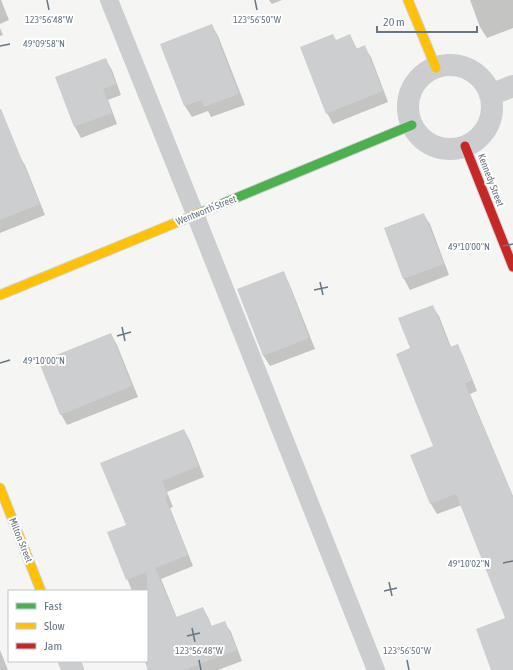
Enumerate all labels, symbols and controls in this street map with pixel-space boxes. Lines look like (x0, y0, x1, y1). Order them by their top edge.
scale bar (377, 8, 477, 34)
text: 123°56'48"W (25, 14, 74, 25)
text: 123°56'50"W (233, 14, 282, 25)
text: 20 m (383, 15, 405, 29)
text: 49°09'58"N (23, 38, 65, 49)
street label: Kennedy Street (476, 152, 506, 208)
street label: Wentworth Street (174, 193, 238, 227)
text: 49°10'00"N (448, 241, 490, 252)
text: 49°10'00"N (23, 355, 65, 366)
street label: Milton Street (7, 516, 35, 564)
text: 49°10'02"N (448, 558, 490, 569)
legend (8, 590, 148, 662)
text: Fast (44, 599, 62, 613)
text: Slow (44, 619, 65, 633)
text: Jam (44, 639, 62, 653)
text: 123°56'48"W (175, 645, 224, 656)
text: 123°56'50"W (383, 645, 432, 656)

